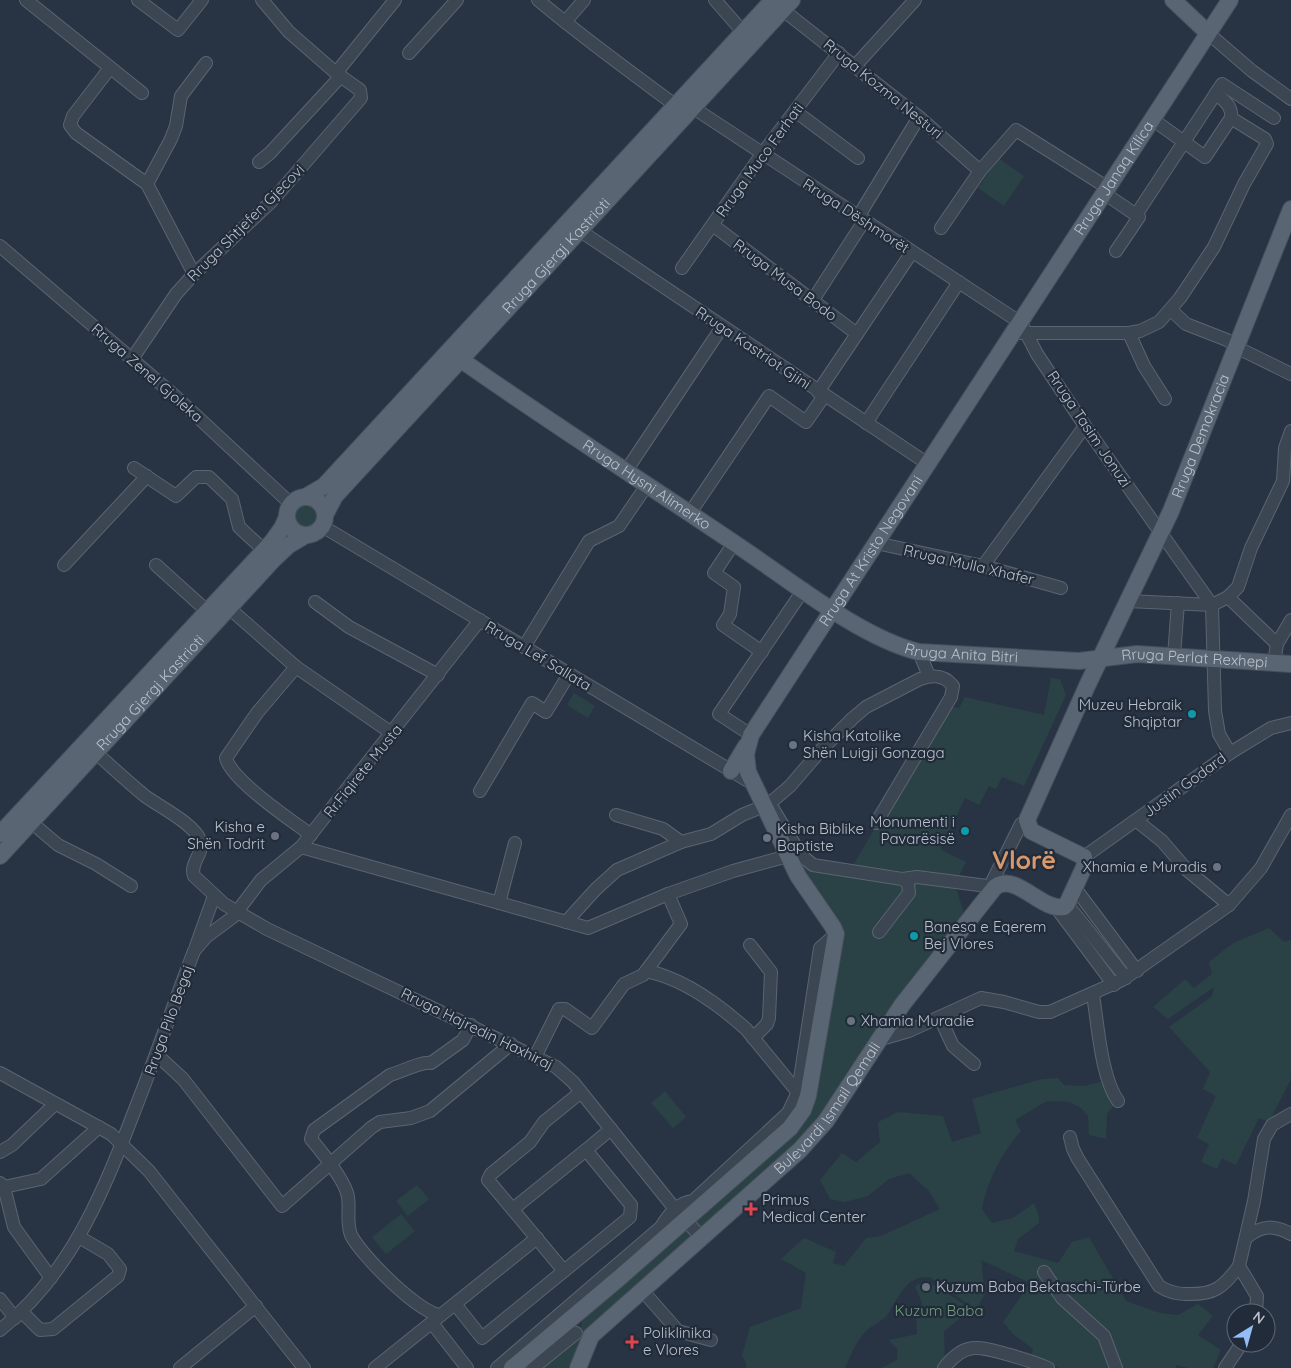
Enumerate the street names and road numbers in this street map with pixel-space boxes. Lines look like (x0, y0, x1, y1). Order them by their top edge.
street label: Rruga Kozma Nesturi (820, 35, 947, 143)
street label: Rruga Muco Ferhati (712, 99, 808, 221)
street label: Rruga Janaq Kilica (1069, 117, 1158, 239)
street label: Rruga Shtjefen Gjecovi (183, 160, 308, 285)
street label: Rruga Dëshmorët (799, 174, 913, 257)
street label: Rruga Gjergj Kastrioti (498, 194, 614, 317)
street label: Rruga Musa Bodo (730, 234, 841, 325)
street label: Rruga Kastriot Gjini (692, 302, 814, 393)
street label: Rruga Zenel Gjoleka (88, 319, 207, 426)
street label: Rruga Tasim Jonuzi (1043, 367, 1135, 491)
street label: Rruga Demokracia (1167, 371, 1233, 501)
street label: Rruga Hysni Alimerko (579, 435, 715, 534)
street label: Rruga At Kristo Negovani (814, 472, 927, 630)
street label: Rruga Mulla Xhafer (902, 540, 1037, 589)
street label: Rruga Lef Sallata (482, 616, 595, 695)
street label: Rruga Gjergj Kastrioti (92, 631, 208, 754)
street label: Rruga Anita Bitri (902, 638, 1018, 667)
street label: Rruga Perlat Rexhepi (1120, 644, 1268, 671)
street label: Rr.Fiqirete Musta (319, 720, 406, 821)
street label: Justin Godard (1140, 748, 1230, 821)
street label: Rruga Pilo Begaj (140, 962, 197, 1078)
street label: Rruga Hajredin Haxhiraj (398, 983, 557, 1074)
street label: Bulevardi Ismail Qemali (770, 1038, 884, 1178)

